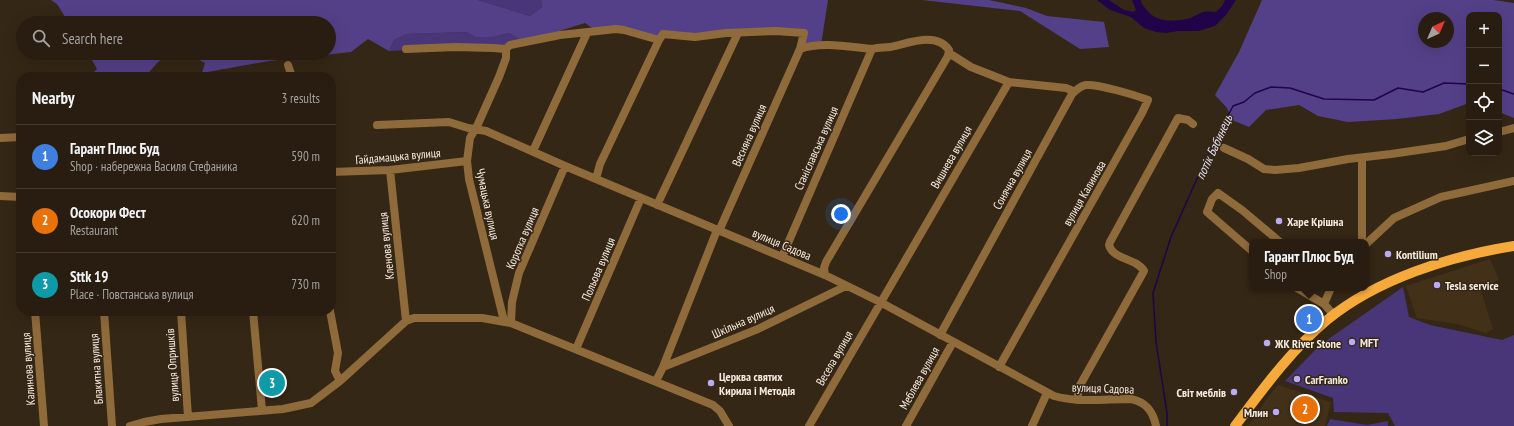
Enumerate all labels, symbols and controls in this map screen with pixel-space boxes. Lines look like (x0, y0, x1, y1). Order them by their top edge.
north arrow (1418, 12, 1454, 48)
map controls (1466, 12, 1502, 156)
button: + (1466, 12, 1502, 48)
search box (16, 16, 336, 60)
icon: search (30, 27, 52, 49)
text: Search here (62, 29, 123, 48)
button: − (1466, 48, 1502, 84)
button: locate (1466, 84, 1502, 120)
text: Nearby (32, 87, 75, 109)
text: 3 results (281, 90, 320, 107)
street label: Весняна вулиця (729, 101, 770, 168)
street label: Станіславська вулиця (791, 103, 841, 192)
water label: потік Бабинець (1192, 111, 1237, 182)
button: layers (1466, 120, 1502, 156)
street label: Вишнева вулиця (927, 123, 975, 191)
text: Гарант Плюс Буд (70, 139, 159, 158)
street label: Гайдамацька вулиця (355, 145, 442, 167)
street label: Сонячна вулиця (989, 146, 1035, 212)
text: 1 (42, 148, 48, 165)
text: 590 m (291, 148, 320, 165)
text: Shop · набережна Василя Стефаника (70, 158, 237, 175)
street label: вулиця Калинова (1059, 158, 1109, 228)
street label: Чумацька вулиця (473, 167, 503, 241)
text: Осокори Фест (70, 203, 146, 222)
street label: Коротка вулиця (502, 204, 542, 271)
your location (831, 204, 851, 224)
street label: Кленова вулиця (375, 211, 397, 280)
text: 2 (42, 212, 48, 229)
text: 620 m (291, 212, 320, 229)
place label: Харе Крішна (1287, 214, 1343, 229)
marker: Харе Крішна (1274, 216, 1284, 226)
text: Restaurant (70, 222, 118, 239)
street label: вулиця Садова (750, 225, 814, 263)
street label: Польова вулиця (578, 235, 618, 303)
popup (1249, 239, 1369, 291)
text: Гарант Плюс Буд (1264, 247, 1354, 266)
place label: Kontilium (1396, 247, 1438, 262)
marker: Kontilium (1383, 249, 1393, 259)
text: Shop (1264, 266, 1287, 283)
text: Sttk 19 (70, 267, 108, 286)
text: 3 (42, 276, 48, 293)
text: 730 m (291, 276, 320, 293)
place label: Tesla service (1445, 278, 1499, 293)
marker: Tesla service (1432, 280, 1442, 290)
text: Place · Повстанська вулиця (70, 286, 194, 303)
street label: Шкільна вулиця (709, 300, 777, 341)
pin: 1 (1296, 304, 1322, 334)
street label: вулиця Опришків (162, 328, 182, 402)
street label: Весела вулиця (812, 328, 856, 388)
street label: Калинова вулиця (18, 332, 38, 406)
street label: Блакитна вулиця (86, 333, 106, 405)
place label: MFT (1360, 335, 1379, 350)
place label: ЖК River Stone (1274, 336, 1341, 351)
marker: MFT (1347, 337, 1357, 347)
marker: ЖК River Stone (1262, 338, 1272, 348)
street label: Меблева вулиця (896, 344, 942, 412)
pin: 3 (259, 368, 285, 398)
place label: Церква святих Кирила і Методія (719, 369, 795, 398)
place label: CarFranko (1305, 372, 1349, 387)
marker: CarFranko (1292, 374, 1302, 384)
marker: Церква святих Кирила і Методія (706, 378, 716, 388)
street label: вулиця Садова (1072, 379, 1135, 397)
place label: Світ меблів (1176, 385, 1226, 400)
marker: Світ меблів (1229, 387, 1239, 397)
pin: 2 (1292, 394, 1318, 424)
place label: Млин (1244, 405, 1268, 420)
marker: Млин (1271, 407, 1281, 417)

